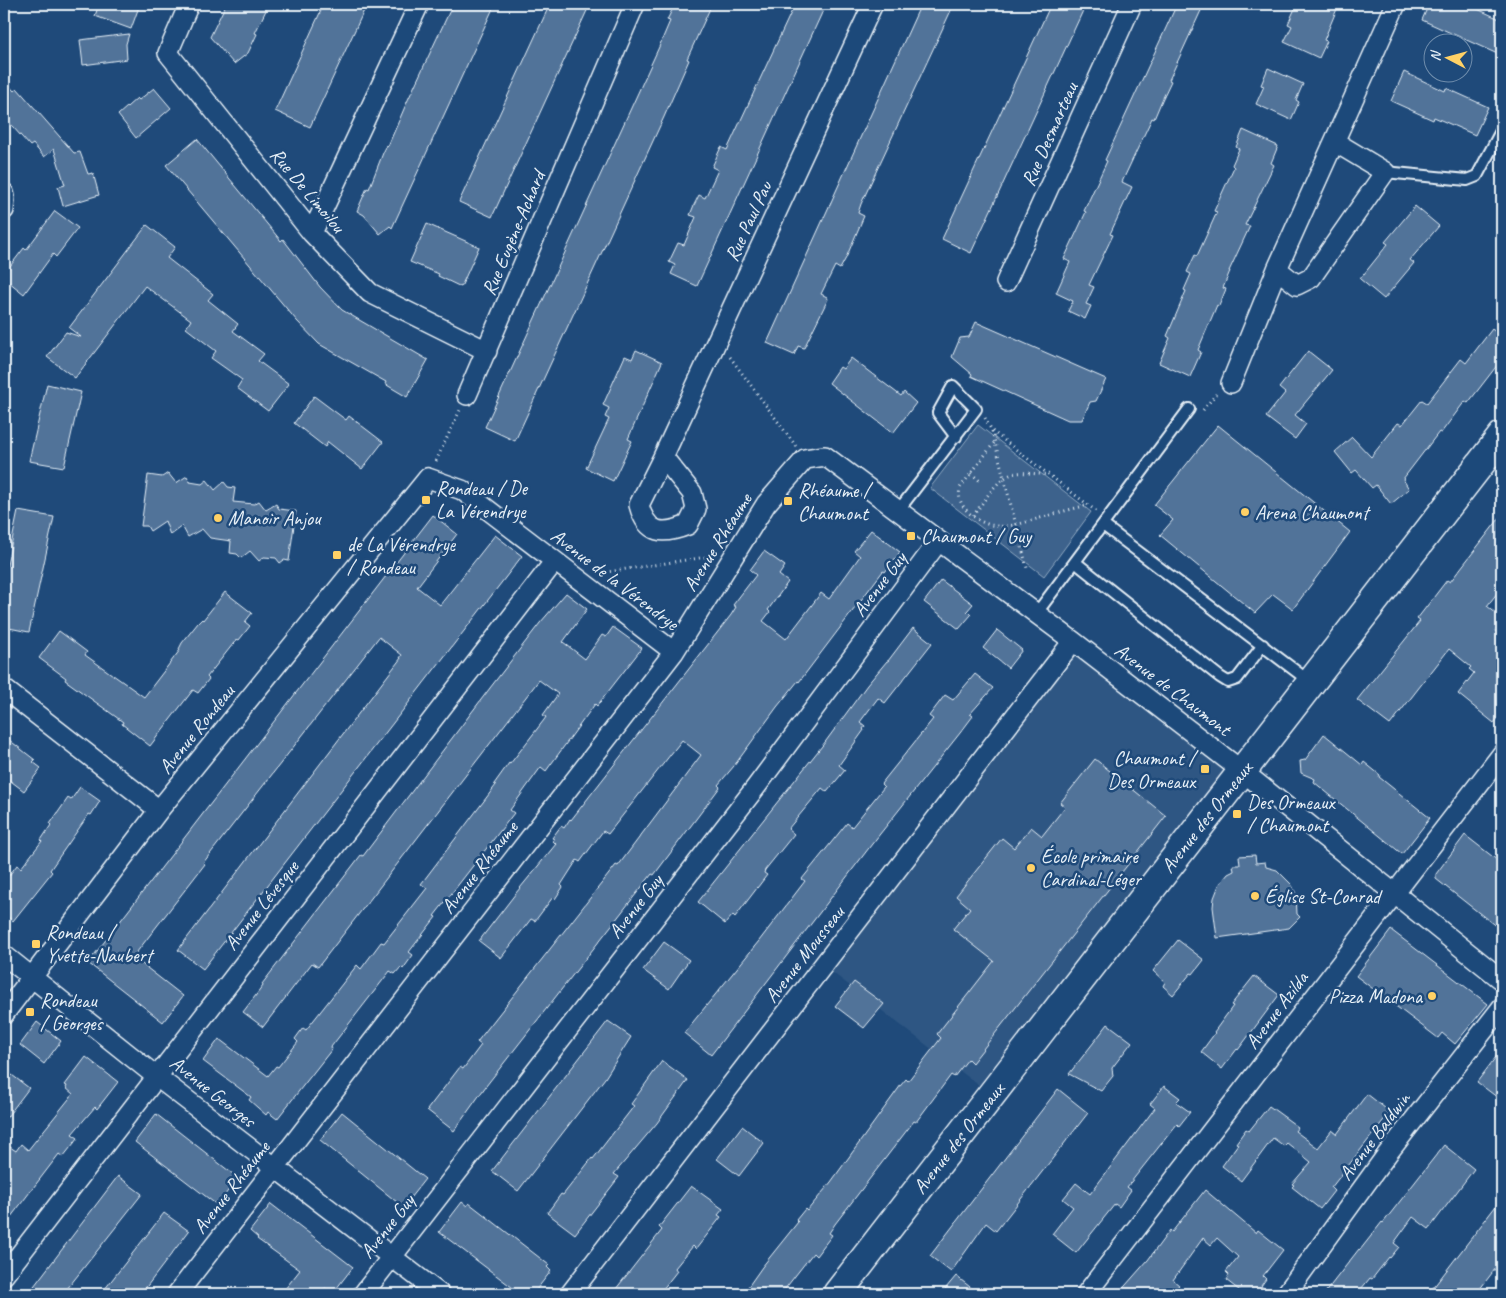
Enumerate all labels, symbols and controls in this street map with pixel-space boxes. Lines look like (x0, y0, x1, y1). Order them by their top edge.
north arrow (1424, 32, 1474, 82)
text: N (1427, 49, 1445, 62)
street label: Rue Desmarteau (1016, 77, 1084, 190)
street label: Rue De Limoilou (265, 142, 352, 239)
street label: Rue Eugène-Achard (476, 164, 552, 299)
street label: Rue Paul Pau (719, 176, 779, 265)
place label: Rondeau / De La Vérendrye (436, 476, 529, 524)
place label: Rhéaume / Chaumont (798, 478, 874, 526)
street label: Avenue Rhéaume (677, 487, 758, 596)
marker: Rondeau / De La Vérendrye (420, 494, 432, 506)
marker: Rhéaume / Chaumont (782, 495, 794, 507)
place label: Arena Chaumont (1255, 500, 1372, 525)
place label: Manoir Anjou (228, 506, 322, 531)
marker: Arena Chaumont (1239, 506, 1251, 518)
marker: Manoir Anjou (212, 512, 224, 524)
street label: Avenue de la Vérendrye (546, 523, 685, 637)
place label: Chaumont / Guy (921, 524, 1033, 549)
marker: Chaumont / Guy (905, 530, 917, 542)
place label: de La Vérendrye / Rondeau (347, 532, 456, 580)
street label: Avenue Guy (847, 545, 913, 622)
marker: de La Vérendrye / Rondeau (331, 549, 343, 561)
street label: Avenue de Chaumont (1110, 638, 1238, 743)
street label: Avenue Rondeau (153, 678, 241, 779)
place label: Chaumont / Des Ormeaux (1108, 746, 1199, 794)
street label: Avenue des Ormeaux (1155, 755, 1259, 878)
marker: Chaumont / Des Ormeaux (1199, 763, 1211, 775)
place label: Des Ormeaux / Chaumont (1247, 790, 1337, 838)
marker: Des Ormeaux / Chaumont (1231, 808, 1243, 820)
street label: Avenue Rhéaume (435, 815, 524, 919)
place label: École primaire Cardinal-Léger (1041, 844, 1143, 892)
street label: Avenue Lévesque (219, 854, 305, 955)
marker: École primaire Cardinal-Léger (1025, 862, 1037, 874)
street label: Avenue Guy (603, 867, 670, 943)
place label: Église St-Conrad (1265, 884, 1383, 909)
marker: Église St-Conrad (1249, 890, 1261, 902)
street label: Avenue Mousseau (759, 900, 851, 1008)
place label: Rondeau / Yvette-Naubert (46, 920, 156, 968)
marker: Rondeau / Yvette-Naubert (30, 938, 42, 950)
street label: Avenue Azilda (1239, 965, 1315, 1054)
place label: Pizza Madona (1329, 984, 1424, 1009)
place label: Rondeau / Georges (40, 988, 105, 1036)
marker: Pizza Madona (1426, 990, 1438, 1002)
marker: Rondeau / Georges (24, 1006, 36, 1018)
street label: Avenue Georges (165, 1050, 262, 1134)
street label: Avenue des Ormeaux (907, 1076, 1011, 1199)
street label: Avenue Baldwin (1333, 1086, 1416, 1185)
street label: Avenue Rhéaume (187, 1135, 276, 1239)
street label: Avenue Guy (355, 1187, 422, 1263)

